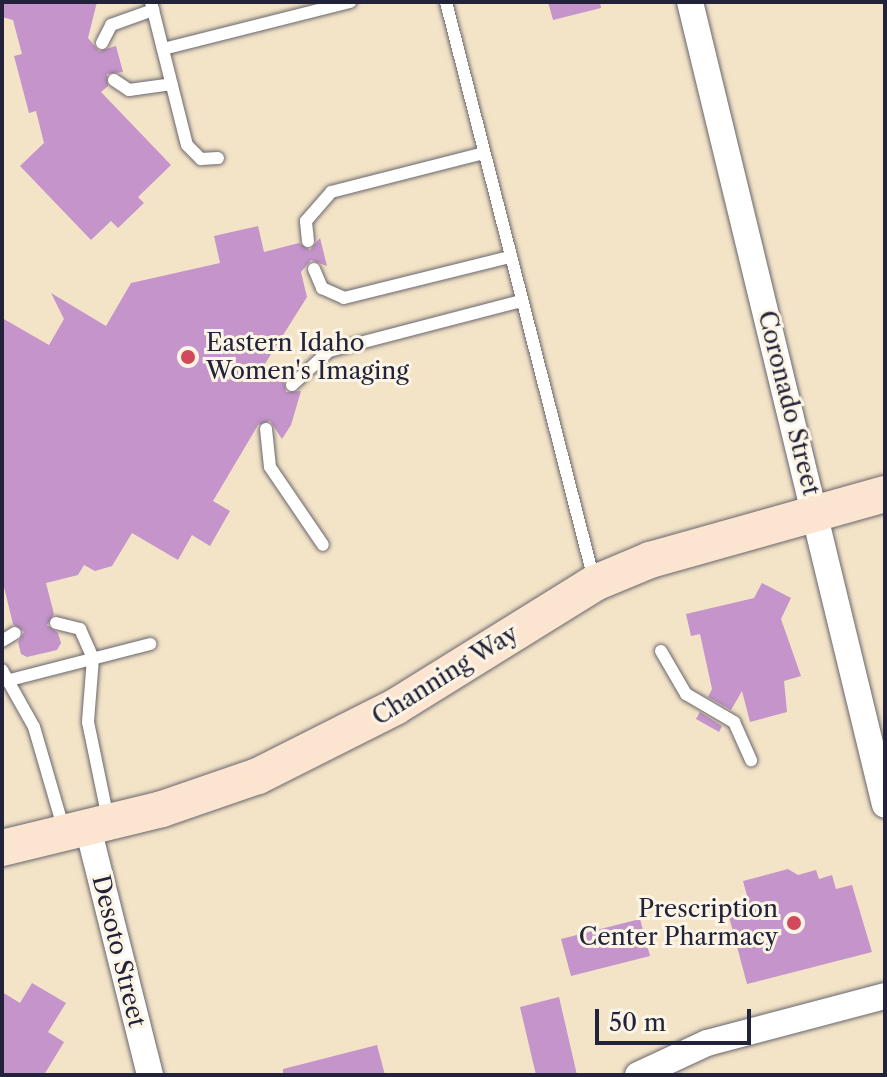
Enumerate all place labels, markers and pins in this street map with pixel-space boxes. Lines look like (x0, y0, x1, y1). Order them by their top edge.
place label: Eastern Idaho Women's Imaging (206, 329, 409, 385)
marker: Eastern Idaho Women's Imaging (177, 346, 199, 368)
place label: Prescription Center Pharmacy (578, 895, 778, 951)
marker: Prescription Center Pharmacy (785, 914, 803, 932)

